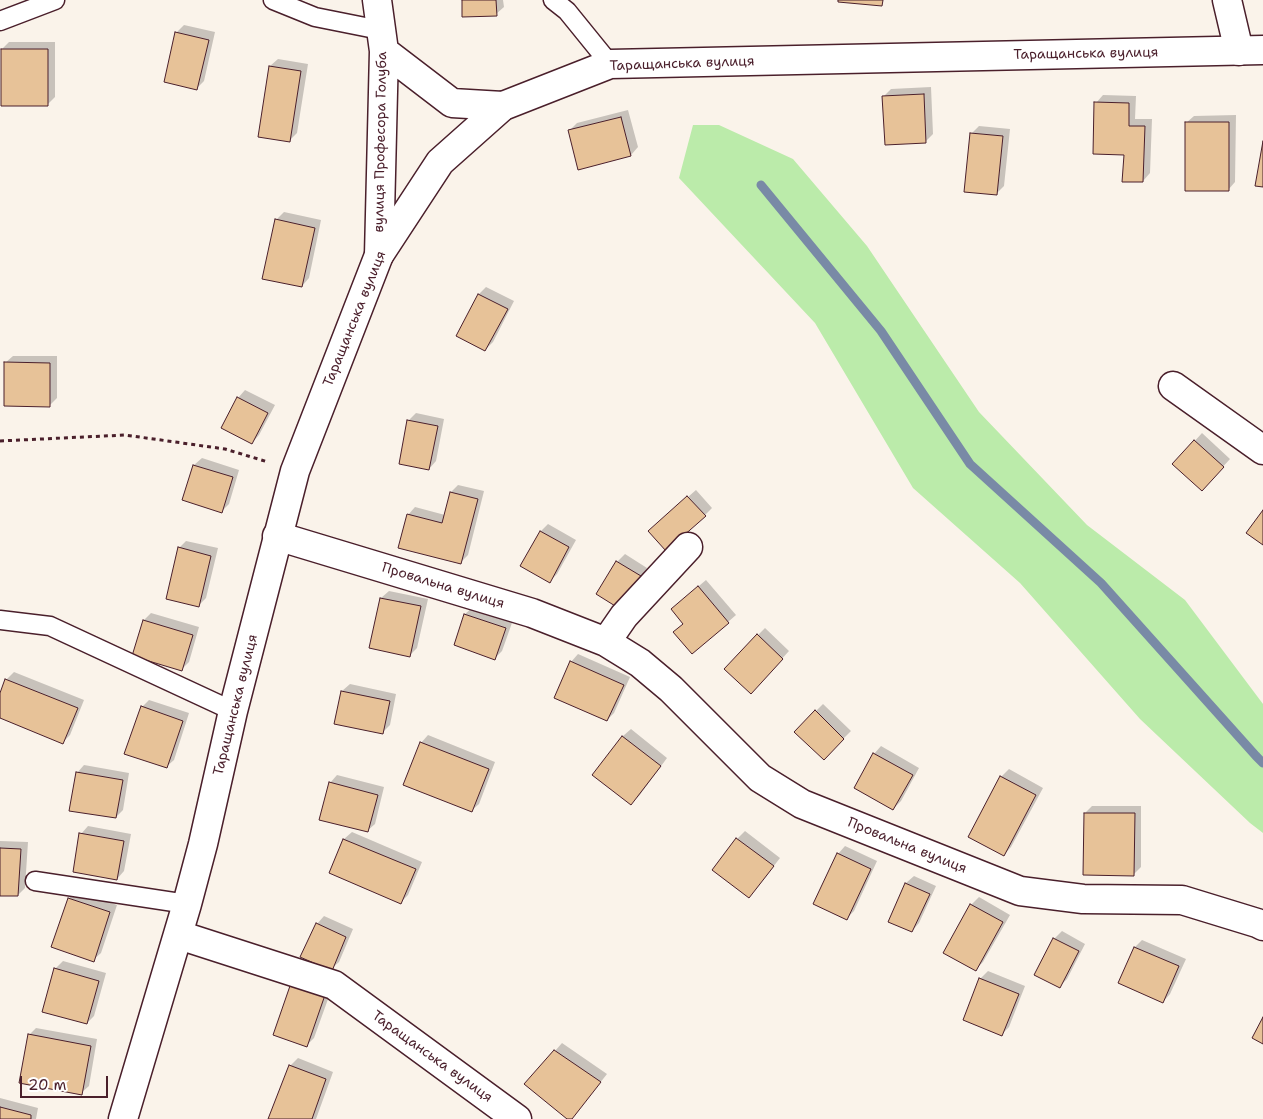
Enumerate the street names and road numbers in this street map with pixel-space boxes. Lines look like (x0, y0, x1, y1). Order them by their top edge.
street label: Таращанська вулиця (1013, 44, 1159, 64)
street label: вулиця Професора Голуба (371, 51, 391, 233)
street label: Таращанська вулиця (609, 53, 755, 75)
street label: Таращанська вулиця (320, 249, 390, 389)
street label: Провальна вулиця (380, 559, 506, 613)
street label: Таращанська вулиця (210, 633, 262, 777)
street label: Провальна вулиця (845, 814, 969, 878)
street label: Таращанська вулиця (368, 1008, 496, 1106)

